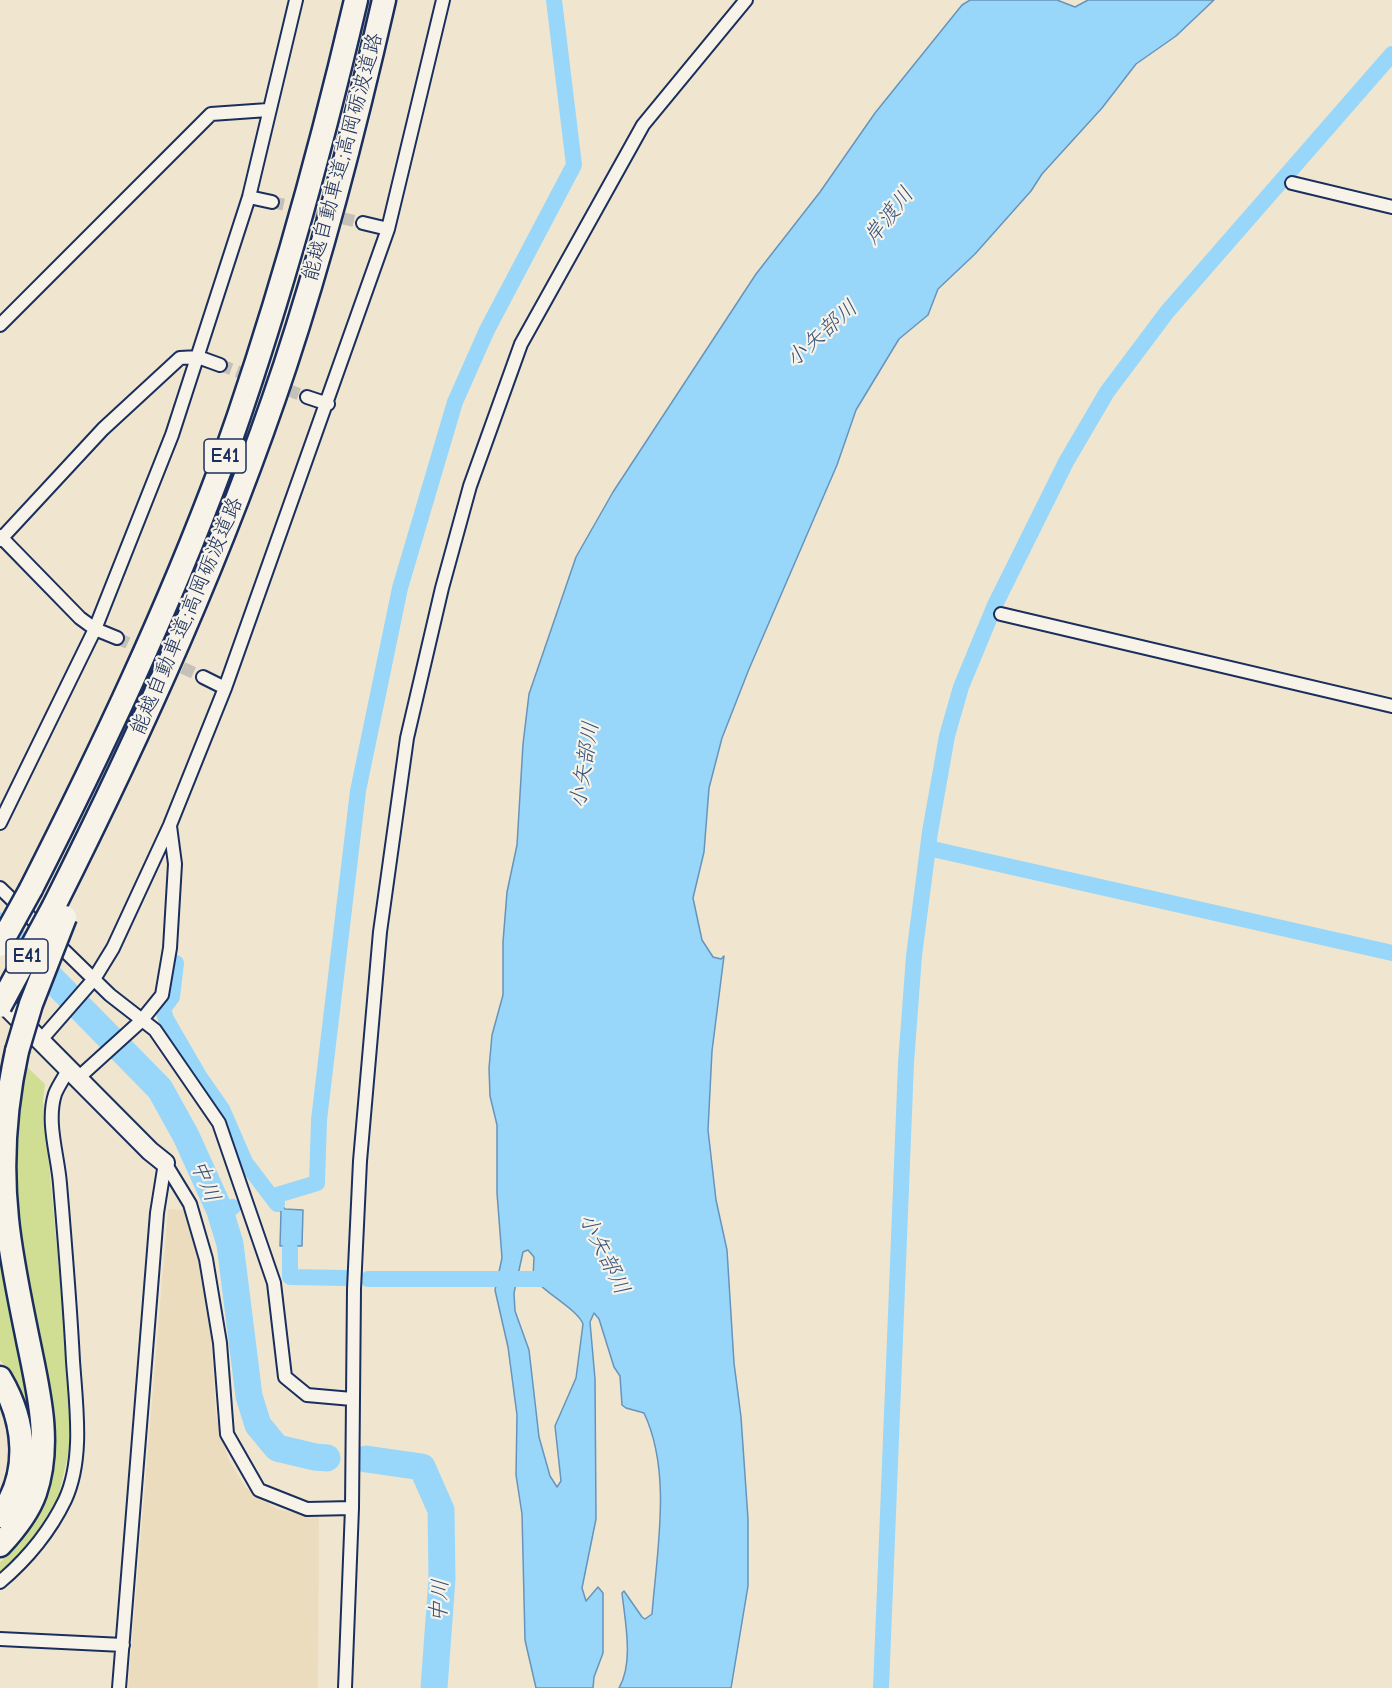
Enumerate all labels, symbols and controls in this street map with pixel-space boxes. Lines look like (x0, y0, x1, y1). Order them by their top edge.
street label: 能越自動車道;高岡砺波道路 (298, 30, 388, 284)
water label: 岸渡川 (858, 182, 920, 250)
water label: 小矢部川 (780, 295, 864, 373)
road number: E41 (204, 439, 246, 473)
street label: 能越自動車道;高岡砺波道路 (125, 493, 249, 739)
water label: 小矢部川 (565, 719, 605, 811)
road number: E41 (6, 939, 48, 973)
water label: 中川 (185, 1156, 225, 1206)
water label: 小矢部川 (573, 1209, 635, 1299)
water label: 中川 (426, 1578, 454, 1624)

